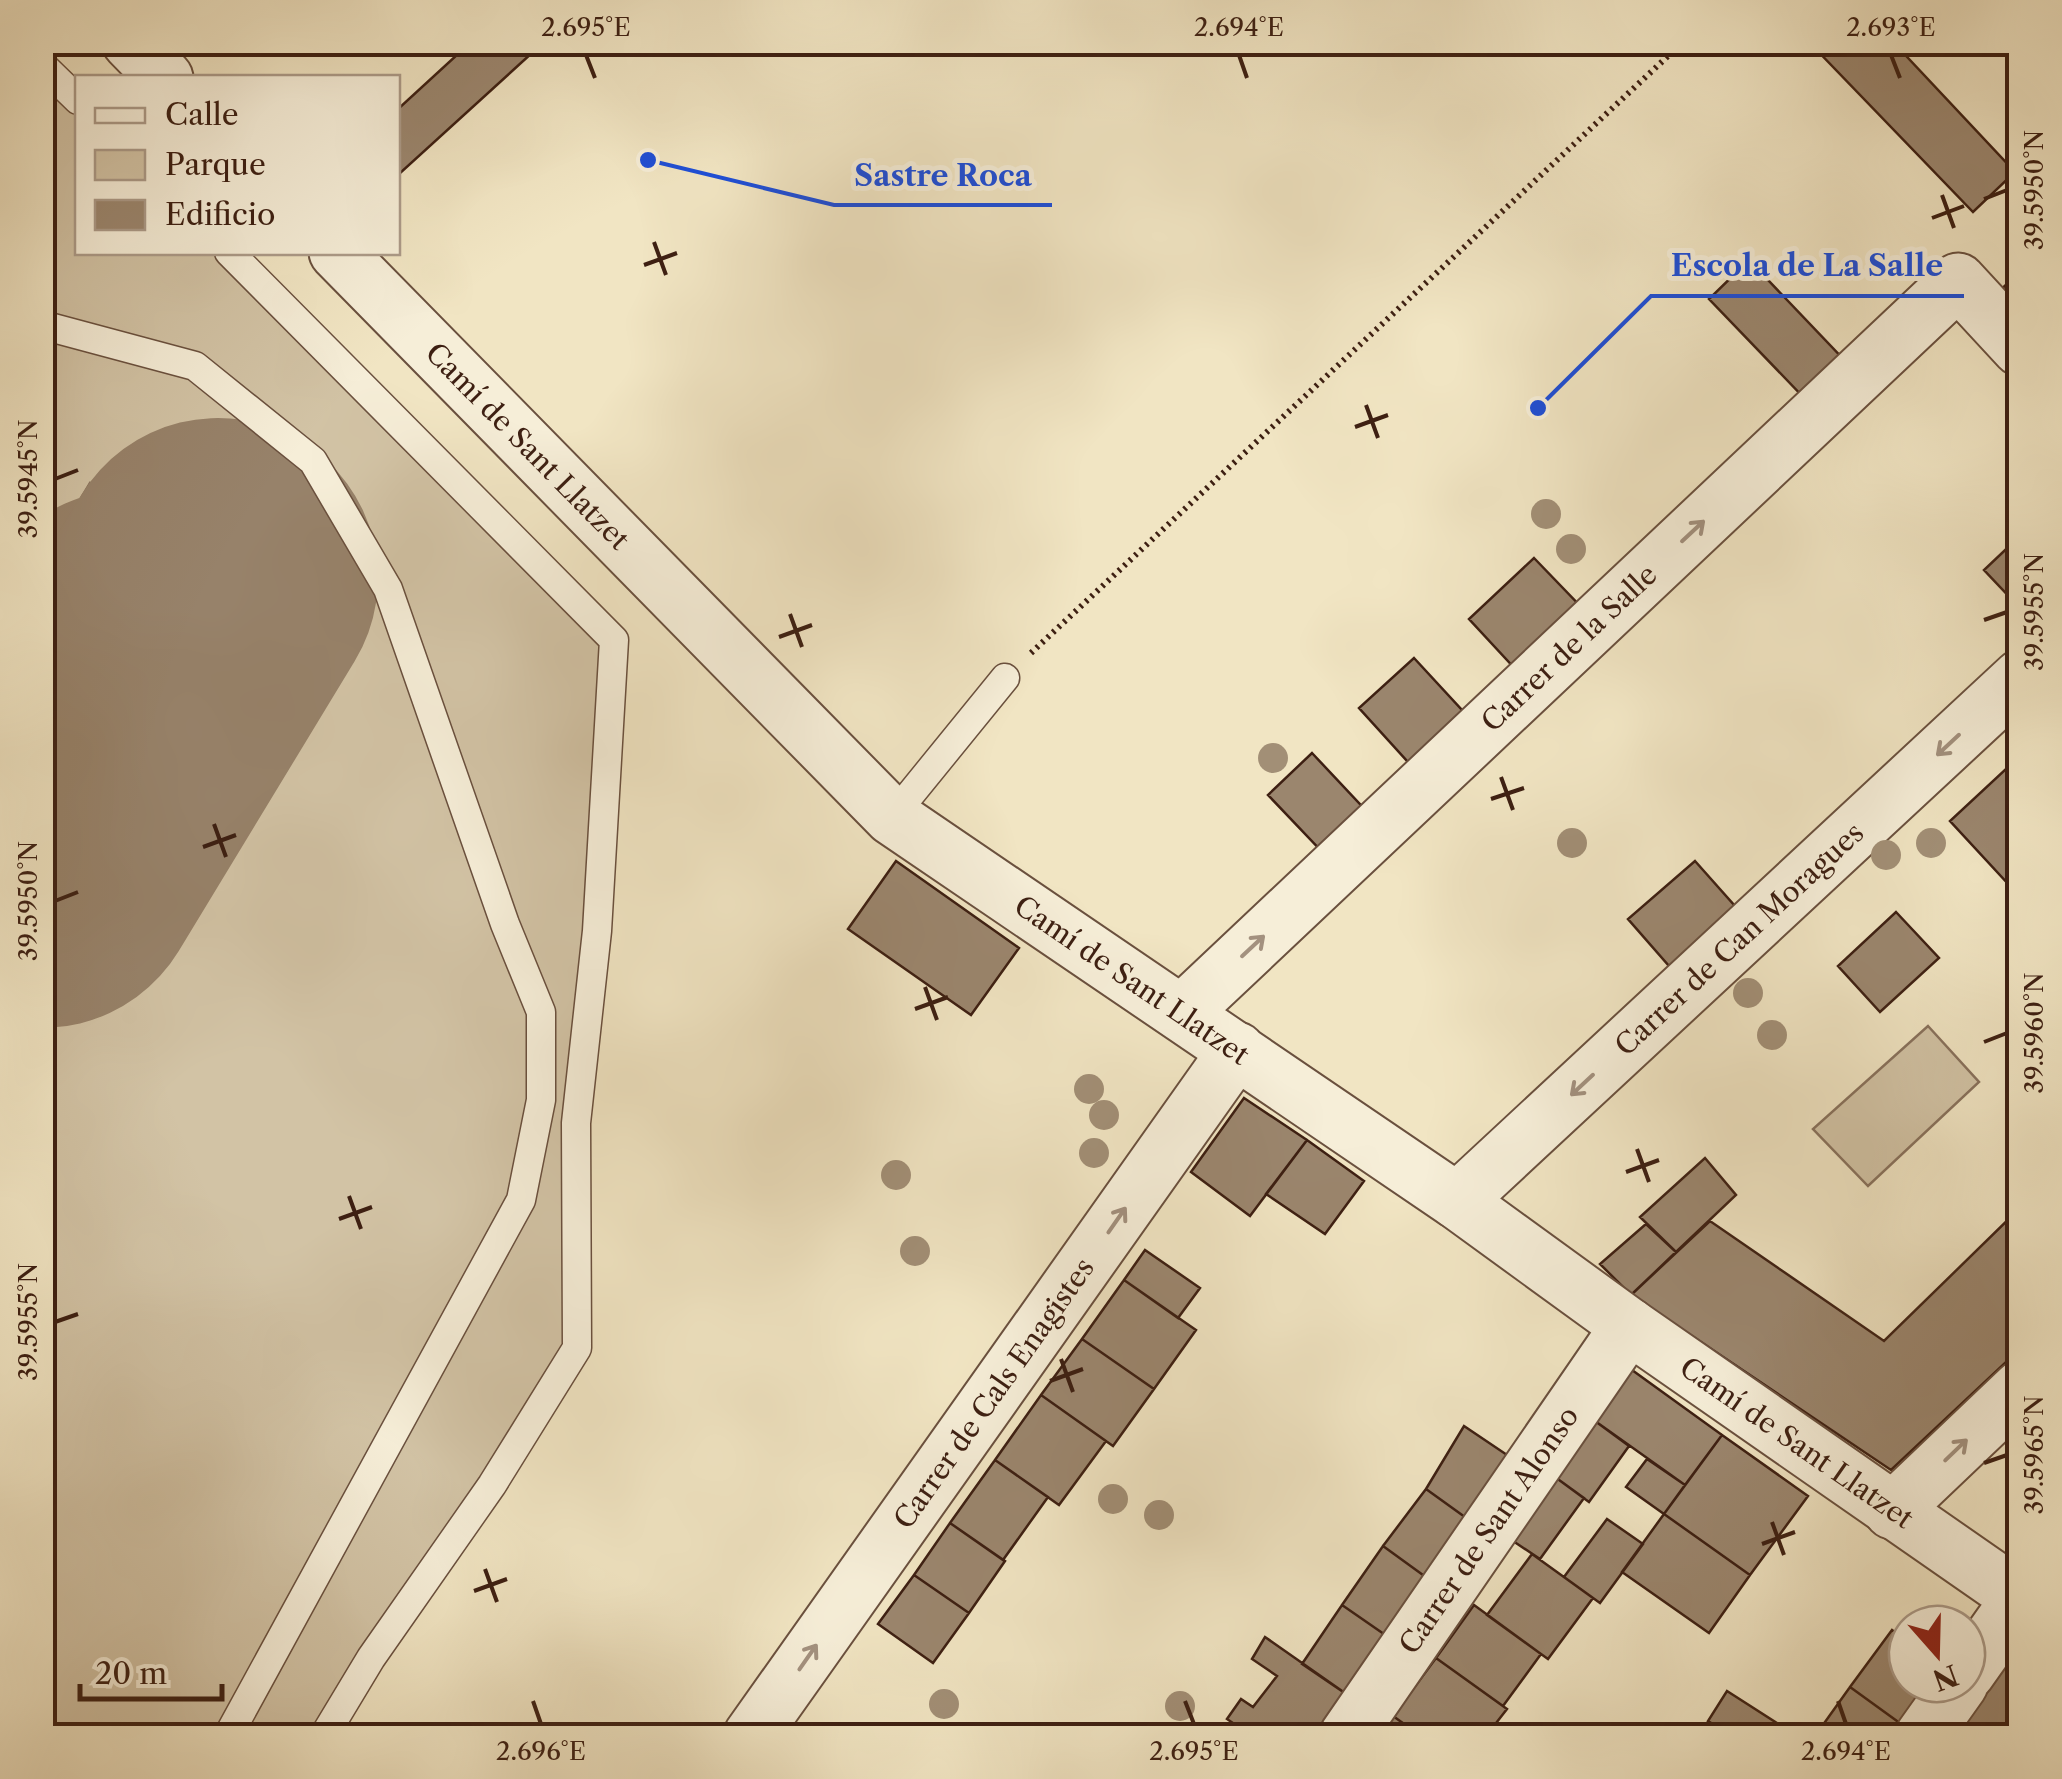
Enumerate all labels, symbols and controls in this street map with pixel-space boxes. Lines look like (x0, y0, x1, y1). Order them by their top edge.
text: 2.695°E (541, 12, 631, 43)
text: 2.694°E (1194, 12, 1284, 43)
text: 2.693°E (1846, 12, 1936, 43)
legend (75, 75, 400, 255)
text: Calle (165, 96, 239, 133)
text: 39.5950°N (2019, 130, 2050, 250)
callout: Sastre Roca (834, 145, 1052, 205)
text: Parque (165, 146, 266, 183)
text: Sastre Roca (854, 157, 1033, 194)
text: Edificio (165, 196, 275, 233)
callout: Escola de La Salle (1651, 236, 1964, 296)
text: Escola de La Salle (1671, 247, 1943, 284)
street label: Camí de Sant Llatzet (419, 336, 637, 557)
text: 39.5945°N (13, 419, 44, 539)
one-way arrow (1680, 520, 1705, 543)
text: 39.5955°N (2019, 553, 2050, 671)
street label: Carrer de la Salle (1474, 557, 1664, 739)
one-way arrow (1936, 733, 1961, 756)
street label: Carrer de Can Moragues (1608, 815, 1870, 1063)
text: 39.5950°N (13, 841, 44, 961)
street label: Camí de Sant Llatzet (1008, 888, 1256, 1072)
one-way arrow (1240, 935, 1265, 958)
text: 39.5960°N (2019, 972, 2050, 1094)
one-way arrow (1570, 1073, 1595, 1096)
one-way arrow (1106, 1207, 1127, 1235)
street label: Carrer de Cals Enagistes (886, 1252, 1101, 1535)
text: 39.5955°N (13, 1263, 44, 1381)
street label: Camí de Sant Llatzet (1674, 1350, 1920, 1536)
text: 39.5965°N (2019, 1395, 2050, 1515)
street label: Carrer de Sant Alonso (1392, 1400, 1586, 1660)
one-way arrow (1943, 1439, 1968, 1462)
north arrow (1887, 1604, 1987, 1704)
scale bar (80, 1639, 222, 1701)
one-way arrow (797, 1644, 818, 1671)
text: 20 m (95, 1655, 167, 1692)
text: N (1928, 1657, 1963, 1698)
text: 2.696°E (496, 1736, 586, 1767)
text: 2.695°E (1149, 1736, 1239, 1767)
text: 2.694°E (1801, 1736, 1891, 1767)

